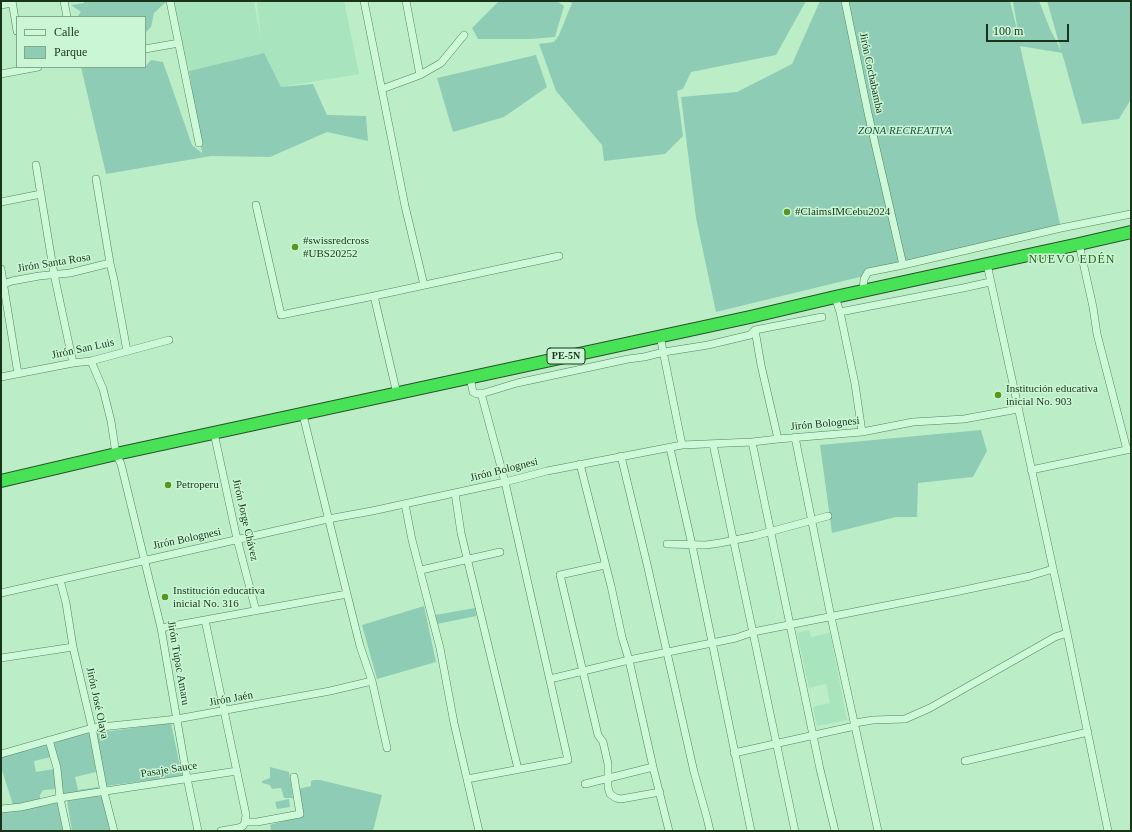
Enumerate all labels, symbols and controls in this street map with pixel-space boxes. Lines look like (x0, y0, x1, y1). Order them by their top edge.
legend (16, 16, 146, 68)
scale bar (988, 16, 1071, 42)
text: 100 m (993, 24, 1023, 38)
text: Calle (54, 25, 79, 39)
street label: Jirón Cochabamba (856, 31, 886, 115)
text: Parque (54, 45, 87, 59)
park label: ZONA RECREATIVA (858, 124, 952, 138)
place label: #ClaimsIMCebu2024 (795, 205, 890, 219)
marker: #ClaimsIMCebu2024 (782, 207, 792, 217)
place label: #swissredcross #UBS20252 (303, 234, 369, 260)
marker: #swissredcross #UBS20252 (290, 242, 300, 252)
street label: Jirón Santa Rosa (16, 251, 92, 275)
district label: NUEVO EDÉN (1029, 253, 1115, 267)
street label: Jirón San Luis (51, 336, 115, 362)
road number: PE-5N (547, 348, 585, 364)
place label: Institución educativa inicial No. 903 (1006, 382, 1098, 408)
marker: Institución educativa inicial No. 903 (993, 390, 1003, 400)
street label: Jirón Bolognesi (790, 414, 860, 434)
street label: Jirón Bolognesi (469, 455, 539, 485)
place label: Petroperu (176, 478, 219, 492)
street label: Jirón Jorge Chávez (229, 478, 261, 562)
marker: Petroperu (163, 480, 173, 490)
street label: Jirón Bolognesi (152, 525, 222, 553)
place label: Institución educativa inicial No. 316 (173, 584, 265, 610)
marker: Institución educativa inicial No. 316 (160, 592, 170, 602)
street label: Jirón Túpac Amaru (164, 620, 192, 706)
street label: Jirón José Olaya (83, 666, 111, 740)
street label: Jirón Jaén (208, 689, 254, 709)
street label: Pasaje Sauce (140, 759, 198, 781)

